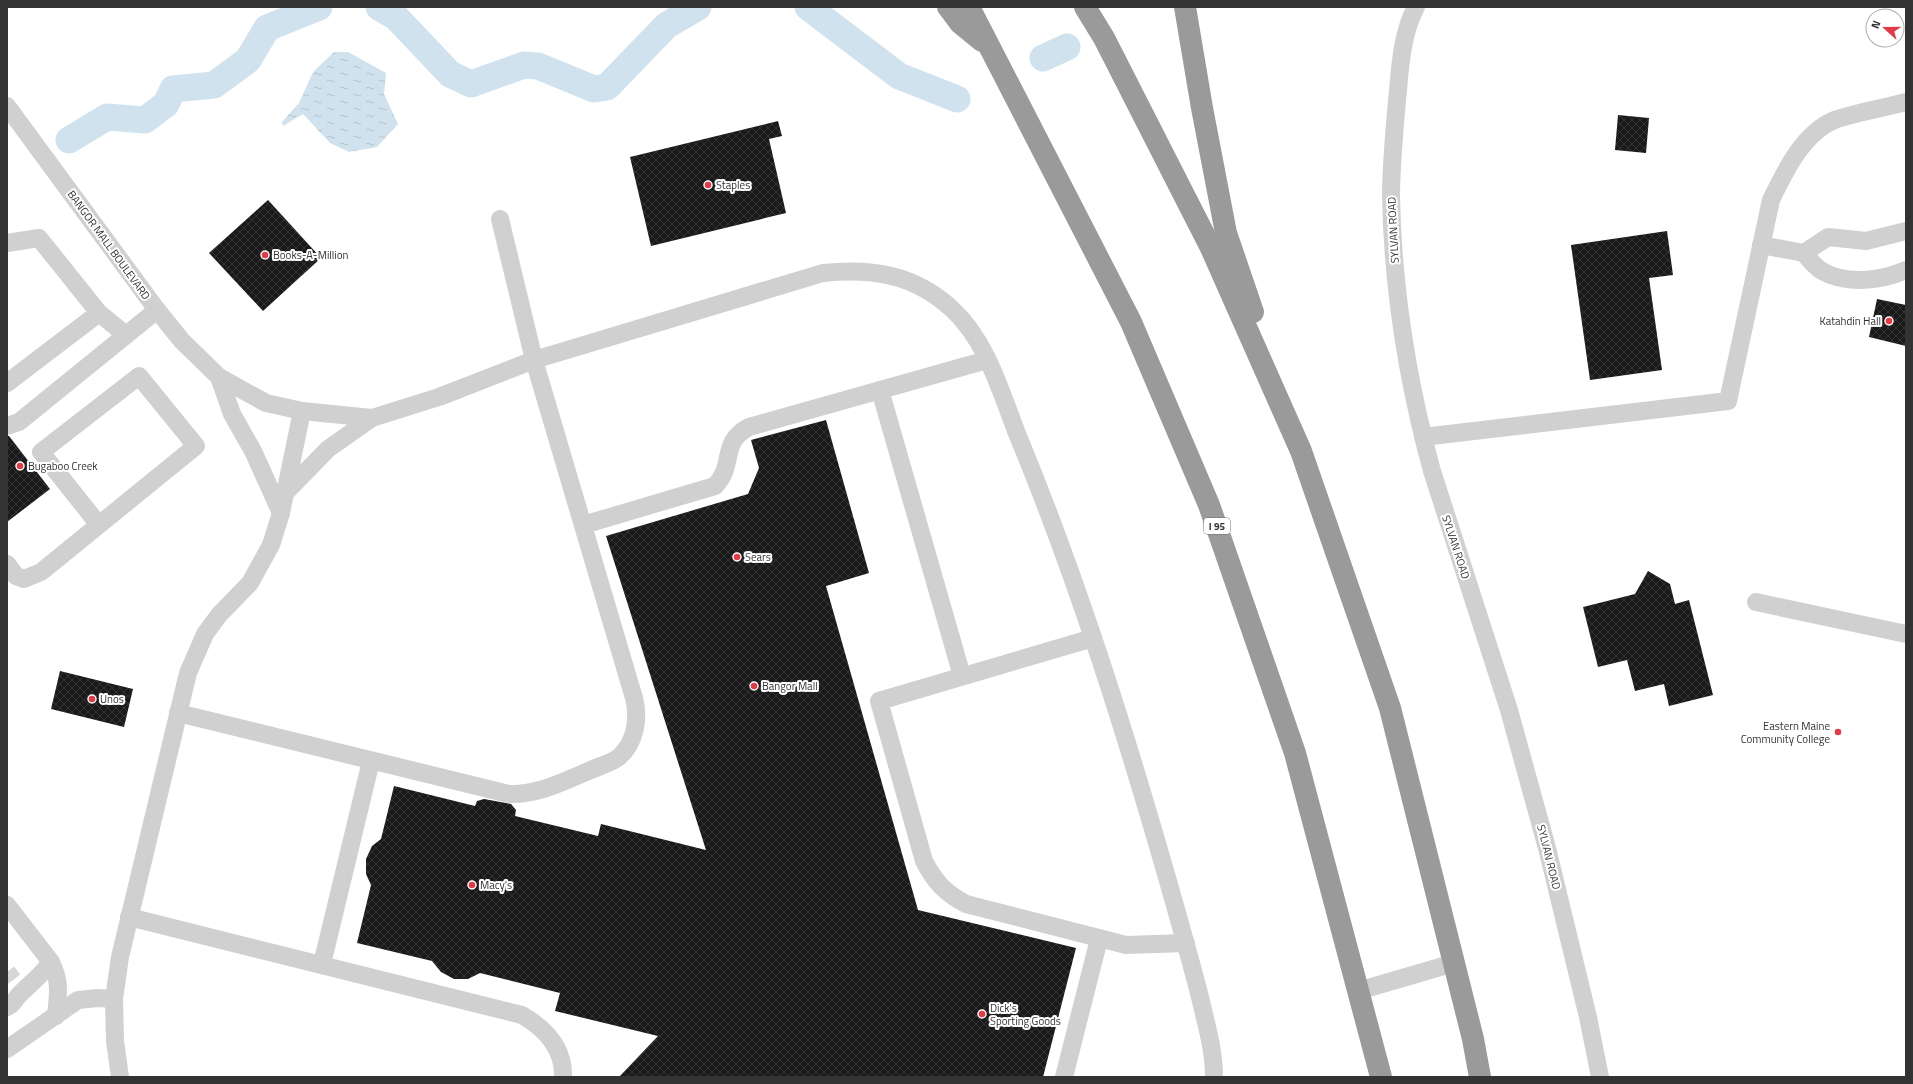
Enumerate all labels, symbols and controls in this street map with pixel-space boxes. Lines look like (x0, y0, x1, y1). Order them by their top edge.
north arrow (1865, 8, 1905, 48)
text: N (1867, 18, 1884, 31)
place label: Staples (716, 177, 750, 193)
marker: Staples (703, 180, 713, 190)
street label: BANGOR MALL BOULEVARD (64, 187, 154, 303)
street label: SYLVAN ROAD (1383, 196, 1403, 264)
place label: Books-A-Million (273, 247, 349, 263)
marker: Books-A-Million (260, 250, 270, 260)
place label: Katahdin Hall (1819, 313, 1881, 329)
marker: Katahdin Hall (1884, 316, 1894, 326)
place label: Bugaboo Creek (28, 458, 98, 474)
marker: Bugaboo Creek (15, 461, 25, 471)
street label: SYLVAN ROAD (1438, 513, 1474, 581)
road number: I 95 (1204, 518, 1230, 534)
place label: Sears (745, 549, 771, 565)
marker: Sears (732, 552, 742, 562)
place label: Bangor Mall (762, 678, 818, 694)
marker: Bangor Mall (749, 681, 759, 691)
place label: Unos (100, 691, 124, 707)
marker: Unos (87, 694, 97, 704)
place label: Eastern Maine Community College (1741, 718, 1830, 747)
marker: Eastern Maine Community College (1833, 727, 1843, 737)
street label: SYLVAN ROAD (1533, 823, 1565, 891)
place label: Macy's (480, 877, 512, 893)
marker: Macy's (467, 880, 477, 890)
place label: Dick's Sporting Goods (990, 1000, 1061, 1029)
marker: Dick's Sporting Goods (977, 1009, 987, 1019)

